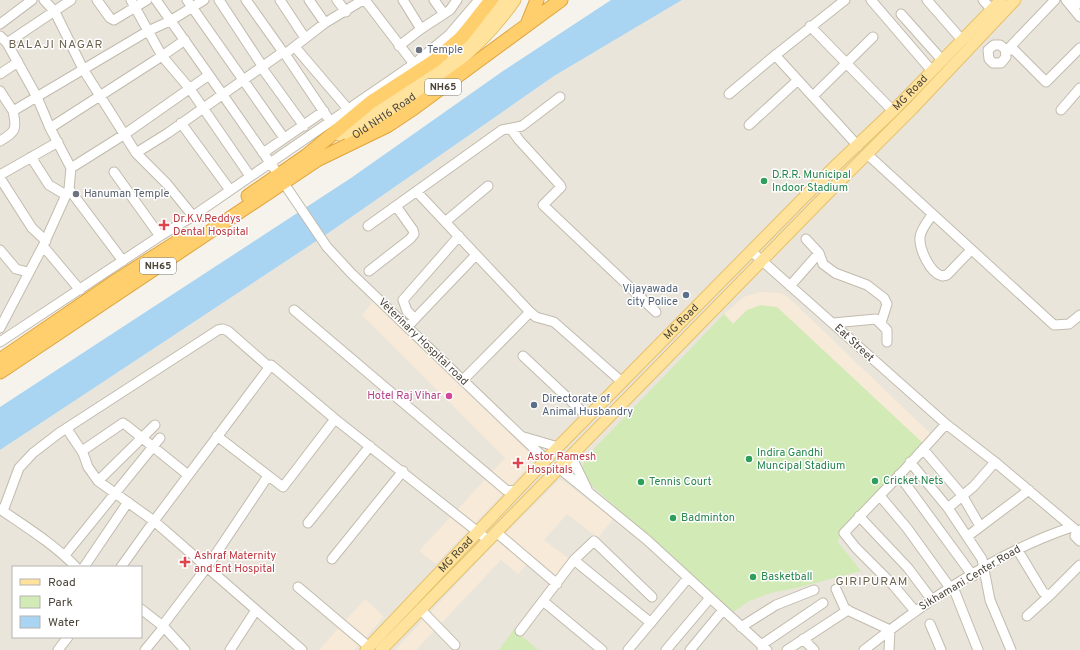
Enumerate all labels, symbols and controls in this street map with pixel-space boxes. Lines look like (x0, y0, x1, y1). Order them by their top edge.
district label: BALAJI NAGAR (8, 37, 104, 53)
place label: Temple (427, 43, 463, 57)
marker: Temple (414, 45, 424, 55)
street label: MG Road (890, 72, 931, 114)
road number: NH65 (425, 79, 461, 95)
street label: Old NH16 Road (350, 90, 419, 143)
place label: D.R.R. Municipal Indoor Stadium (772, 168, 851, 195)
marker: D.R.R. Municipal Indoor Stadium (759, 176, 769, 186)
place label: Hanuman Temple (84, 187, 169, 201)
marker: Hanuman Temple (71, 189, 81, 199)
place label: Dr.K.V.Reddys Dental Hospital (173, 212, 248, 239)
marker: Dr.K.V.Reddys Dental Hospital (158, 219, 170, 231)
road number: NH65 (140, 258, 176, 274)
place label: Vijayawada city Police (622, 282, 678, 309)
marker: Vijayawada city Police (681, 290, 691, 300)
street label: Veterinary Hospital road (375, 295, 471, 389)
street label: MG Road (661, 301, 702, 343)
street label: Eat Street (831, 321, 877, 365)
place label: Hotel Raj Vihar (367, 389, 442, 403)
marker: Hotel Raj Vihar (444, 391, 454, 401)
place label: Directorate of Animal Husbandry (542, 392, 633, 419)
marker: Directorate of Animal Husbandry (529, 400, 539, 410)
place label: Indira Gandhi Muncipal Stadium (757, 446, 845, 473)
place label: Astor Ramesh Hospitals (527, 450, 596, 477)
marker: Indira Gandhi Muncipal Stadium (744, 454, 754, 464)
marker: Astor Ramesh Hospitals (512, 457, 524, 469)
place label: Cricket Nets (883, 474, 944, 488)
place label: Tennis Court (649, 475, 712, 489)
marker: Cricket Nets (870, 476, 880, 486)
marker: Tennis Court (636, 477, 646, 487)
place label: Badminton (681, 511, 735, 525)
marker: Badminton (668, 513, 678, 523)
street label: MG Road (436, 534, 476, 576)
street label: Sikhamani Center Road (917, 542, 1023, 614)
place label: Ashraf Maternity and Ent Hospital (194, 549, 276, 576)
marker: Ashraf Maternity and Ent Hospital (179, 556, 191, 568)
legend (12, 566, 142, 638)
place label: Basketball (761, 570, 812, 584)
marker: Basketball (748, 572, 758, 582)
district label: GIRIPURAM (836, 574, 908, 590)
text: Road (48, 575, 76, 591)
text: Park (48, 595, 73, 611)
text: Water (48, 615, 80, 631)

